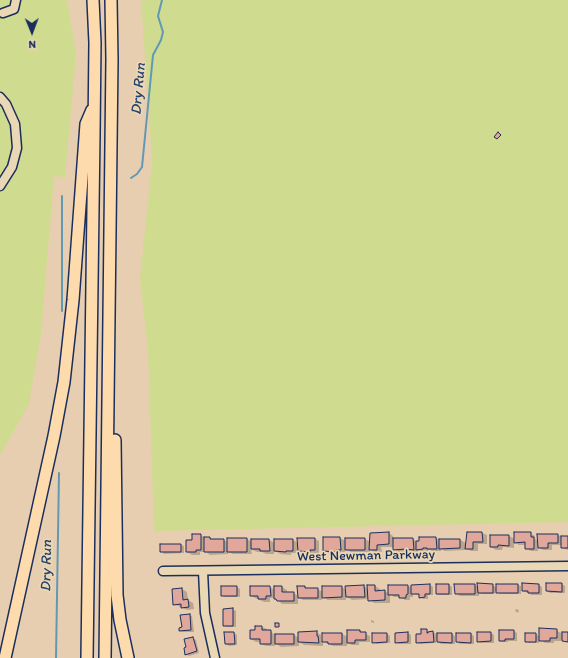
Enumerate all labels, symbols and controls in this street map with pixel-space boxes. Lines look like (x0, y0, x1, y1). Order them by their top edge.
north arrow (12, 12, 52, 52)
text: N (28, 38, 36, 51)
water label: Dry Run (128, 62, 150, 116)
water label: Dry Run (38, 540, 56, 592)
street label: West Newman Parkway (297, 546, 435, 566)

